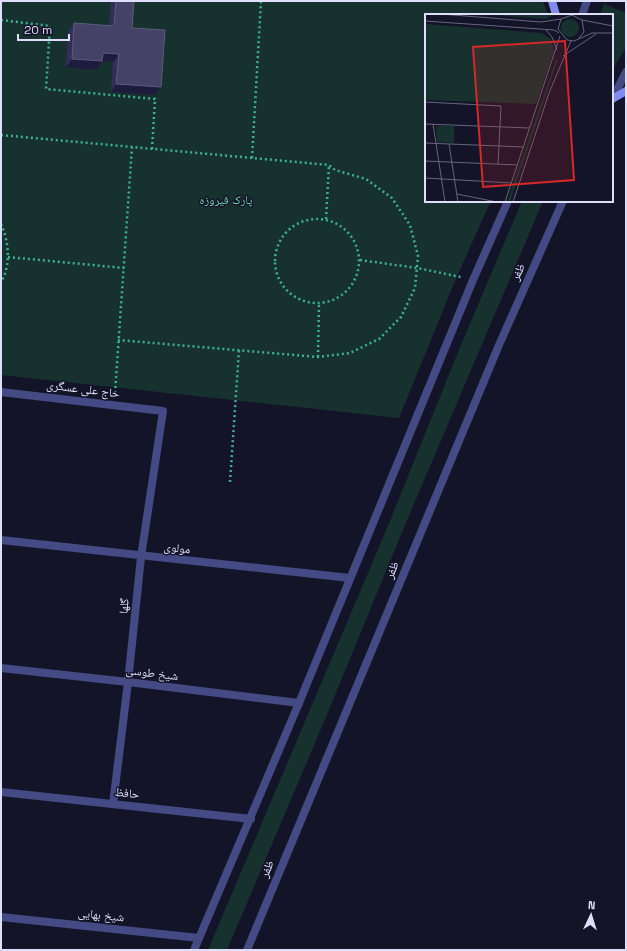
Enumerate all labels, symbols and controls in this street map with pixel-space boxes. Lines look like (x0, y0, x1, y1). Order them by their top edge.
inset map (425, 14, 613, 202)
scale bar (18, 16, 69, 42)
text: 20 m (24, 22, 52, 38)
park label: پارک فیروزه (200, 192, 253, 208)
street label: ظفر (507, 261, 529, 284)
street label: حاج علی عسگری (46, 377, 121, 401)
street label: مولوی (163, 539, 191, 557)
street label: ظفر (381, 559, 403, 582)
street label: گلها (115, 597, 133, 615)
street label: شیخ طوسی (125, 662, 179, 684)
street label: حافظ (114, 784, 141, 802)
street label: ظفر (256, 858, 278, 881)
north arrow (571, 895, 611, 935)
text: N (588, 898, 596, 912)
street label: شیخ بهایی (77, 905, 125, 925)

